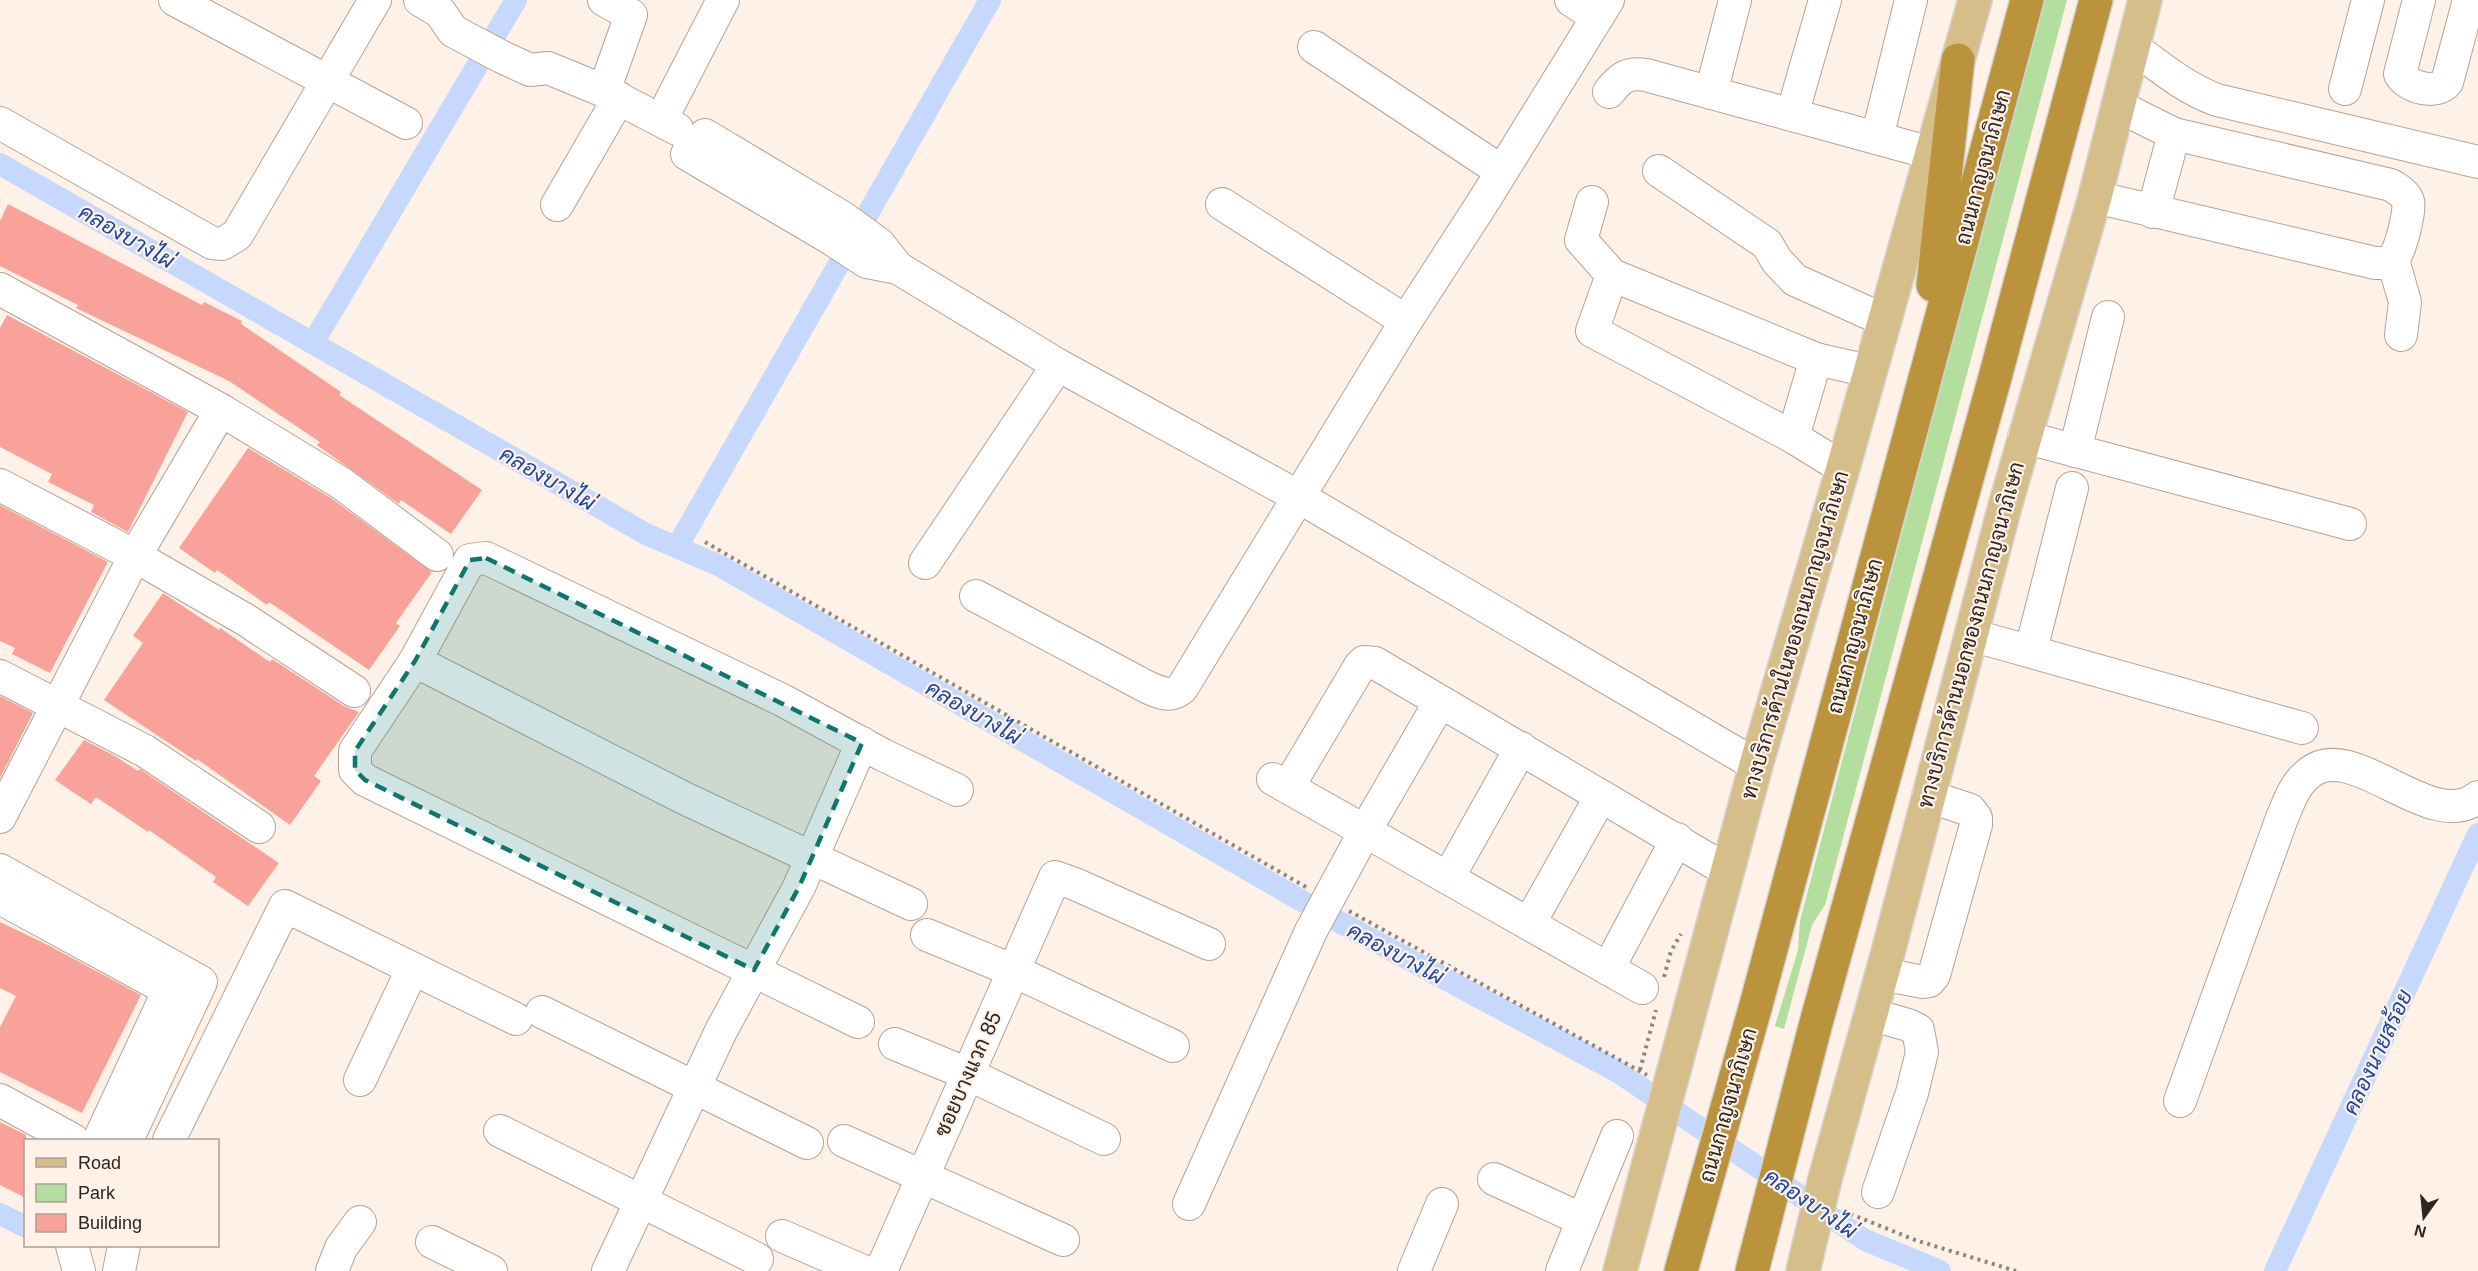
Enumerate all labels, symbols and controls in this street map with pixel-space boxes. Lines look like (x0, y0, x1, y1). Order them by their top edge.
street label: ถนนกาญจนาภิเษก (1951, 87, 2015, 247)
water label: คลองบางไผ่ (75, 197, 181, 274)
water label: คลองบางไผ่ (496, 439, 602, 516)
street label: ทางบริการด้านนอกของถนนกาญจนาภิเษก (1913, 459, 2029, 811)
street label: ทางบริการด้านในของถนนกาญจนาภิเษก (1736, 468, 1854, 802)
street label: ถนนกาญจนาภิเษก (1822, 556, 1888, 716)
water label: คลองบางไผ่ (922, 673, 1028, 750)
water label: คลองบางไผ่ (1343, 916, 1450, 990)
water label: คลองนายสร้อย (2337, 985, 2418, 1119)
street label: ซอยบางแวก 85 (930, 1008, 1005, 1140)
street label: ถนนกาญจนาภิเษก (1694, 1025, 1762, 1185)
legend (24, 1139, 219, 1247)
text: Road (78, 1153, 121, 1173)
water label: คลองบางไผ่ (1760, 1162, 1864, 1244)
text: Park (78, 1183, 116, 1203)
north arrow (2394, 1187, 2454, 1247)
text: Building (78, 1213, 142, 1233)
text: N (2412, 1221, 2428, 1241)

